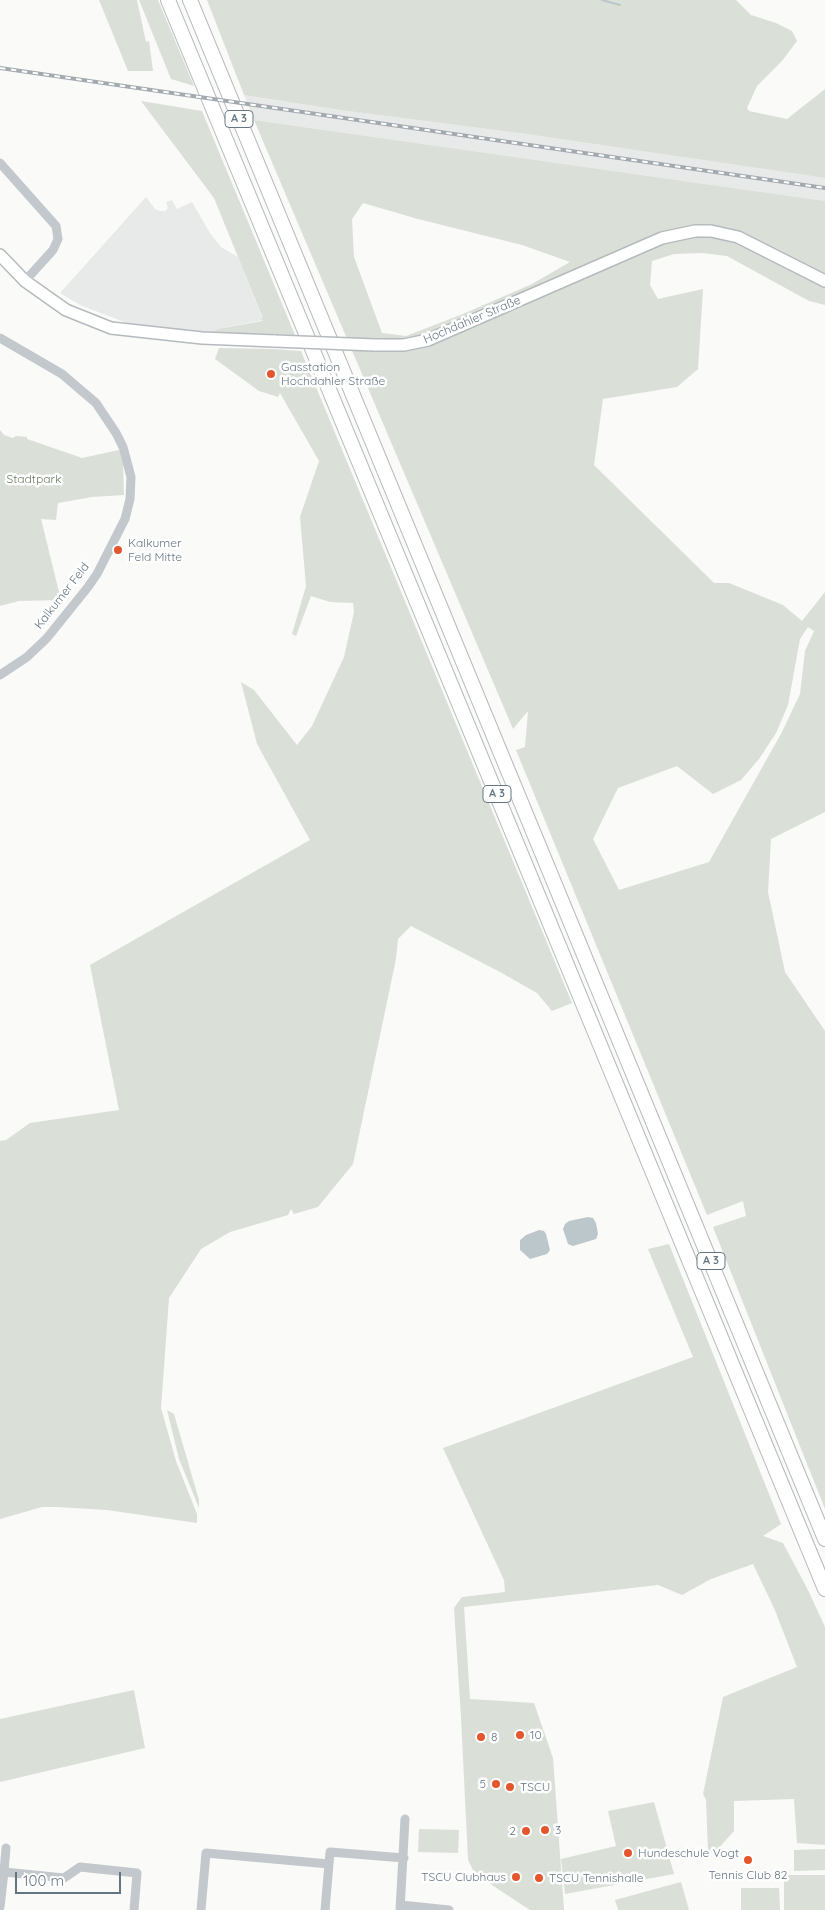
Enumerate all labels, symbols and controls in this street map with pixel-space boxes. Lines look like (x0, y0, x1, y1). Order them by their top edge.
road number: A 3 (225, 110, 253, 128)
street label: Hochdahler Straße (421, 293, 523, 347)
place label: Gasstation Hochdahler Straße (281, 360, 385, 388)
marker: Gasstation Hochdahler Straße (265, 368, 277, 380)
park label: Stadtpark (6, 472, 62, 486)
place label: Kalkumer Feld Mitte (128, 536, 182, 564)
marker: Kalkumer Feld Mitte (112, 544, 124, 556)
street label: Kalkumer Feld (32, 560, 92, 632)
road number: A 3 (483, 786, 511, 802)
road number: A 3 (697, 1252, 725, 1270)
place label: 10 (530, 1728, 542, 1742)
marker: 10 (514, 1729, 526, 1741)
place label: 8 (491, 1730, 497, 1744)
marker: 8 (475, 1731, 487, 1743)
place label: 5 (479, 1777, 486, 1791)
marker: 5 (490, 1778, 502, 1790)
place label: TSCU (520, 1780, 550, 1794)
marker: TSCU (504, 1781, 516, 1793)
place label: 3 (555, 1823, 561, 1837)
place label: 2 (509, 1824, 516, 1838)
marker: 3 (539, 1824, 551, 1836)
marker: 2 (520, 1825, 532, 1837)
place label: Hundeschule Vogt (638, 1846, 739, 1860)
marker: Hundeschule Vogt (622, 1847, 634, 1859)
marker: Tennis Club 82 (742, 1854, 754, 1866)
scale bar (18, 1862, 124, 1894)
place label: Tennis Club 82 (709, 1868, 787, 1882)
place label: TSCU Clubhaus (421, 1870, 506, 1884)
text: 100 m (23, 1871, 64, 1890)
marker: TSCU Clubhaus (510, 1871, 522, 1883)
place label: TSCU Tennishalle (549, 1871, 644, 1885)
marker: TSCU Tennishalle (533, 1872, 545, 1884)

